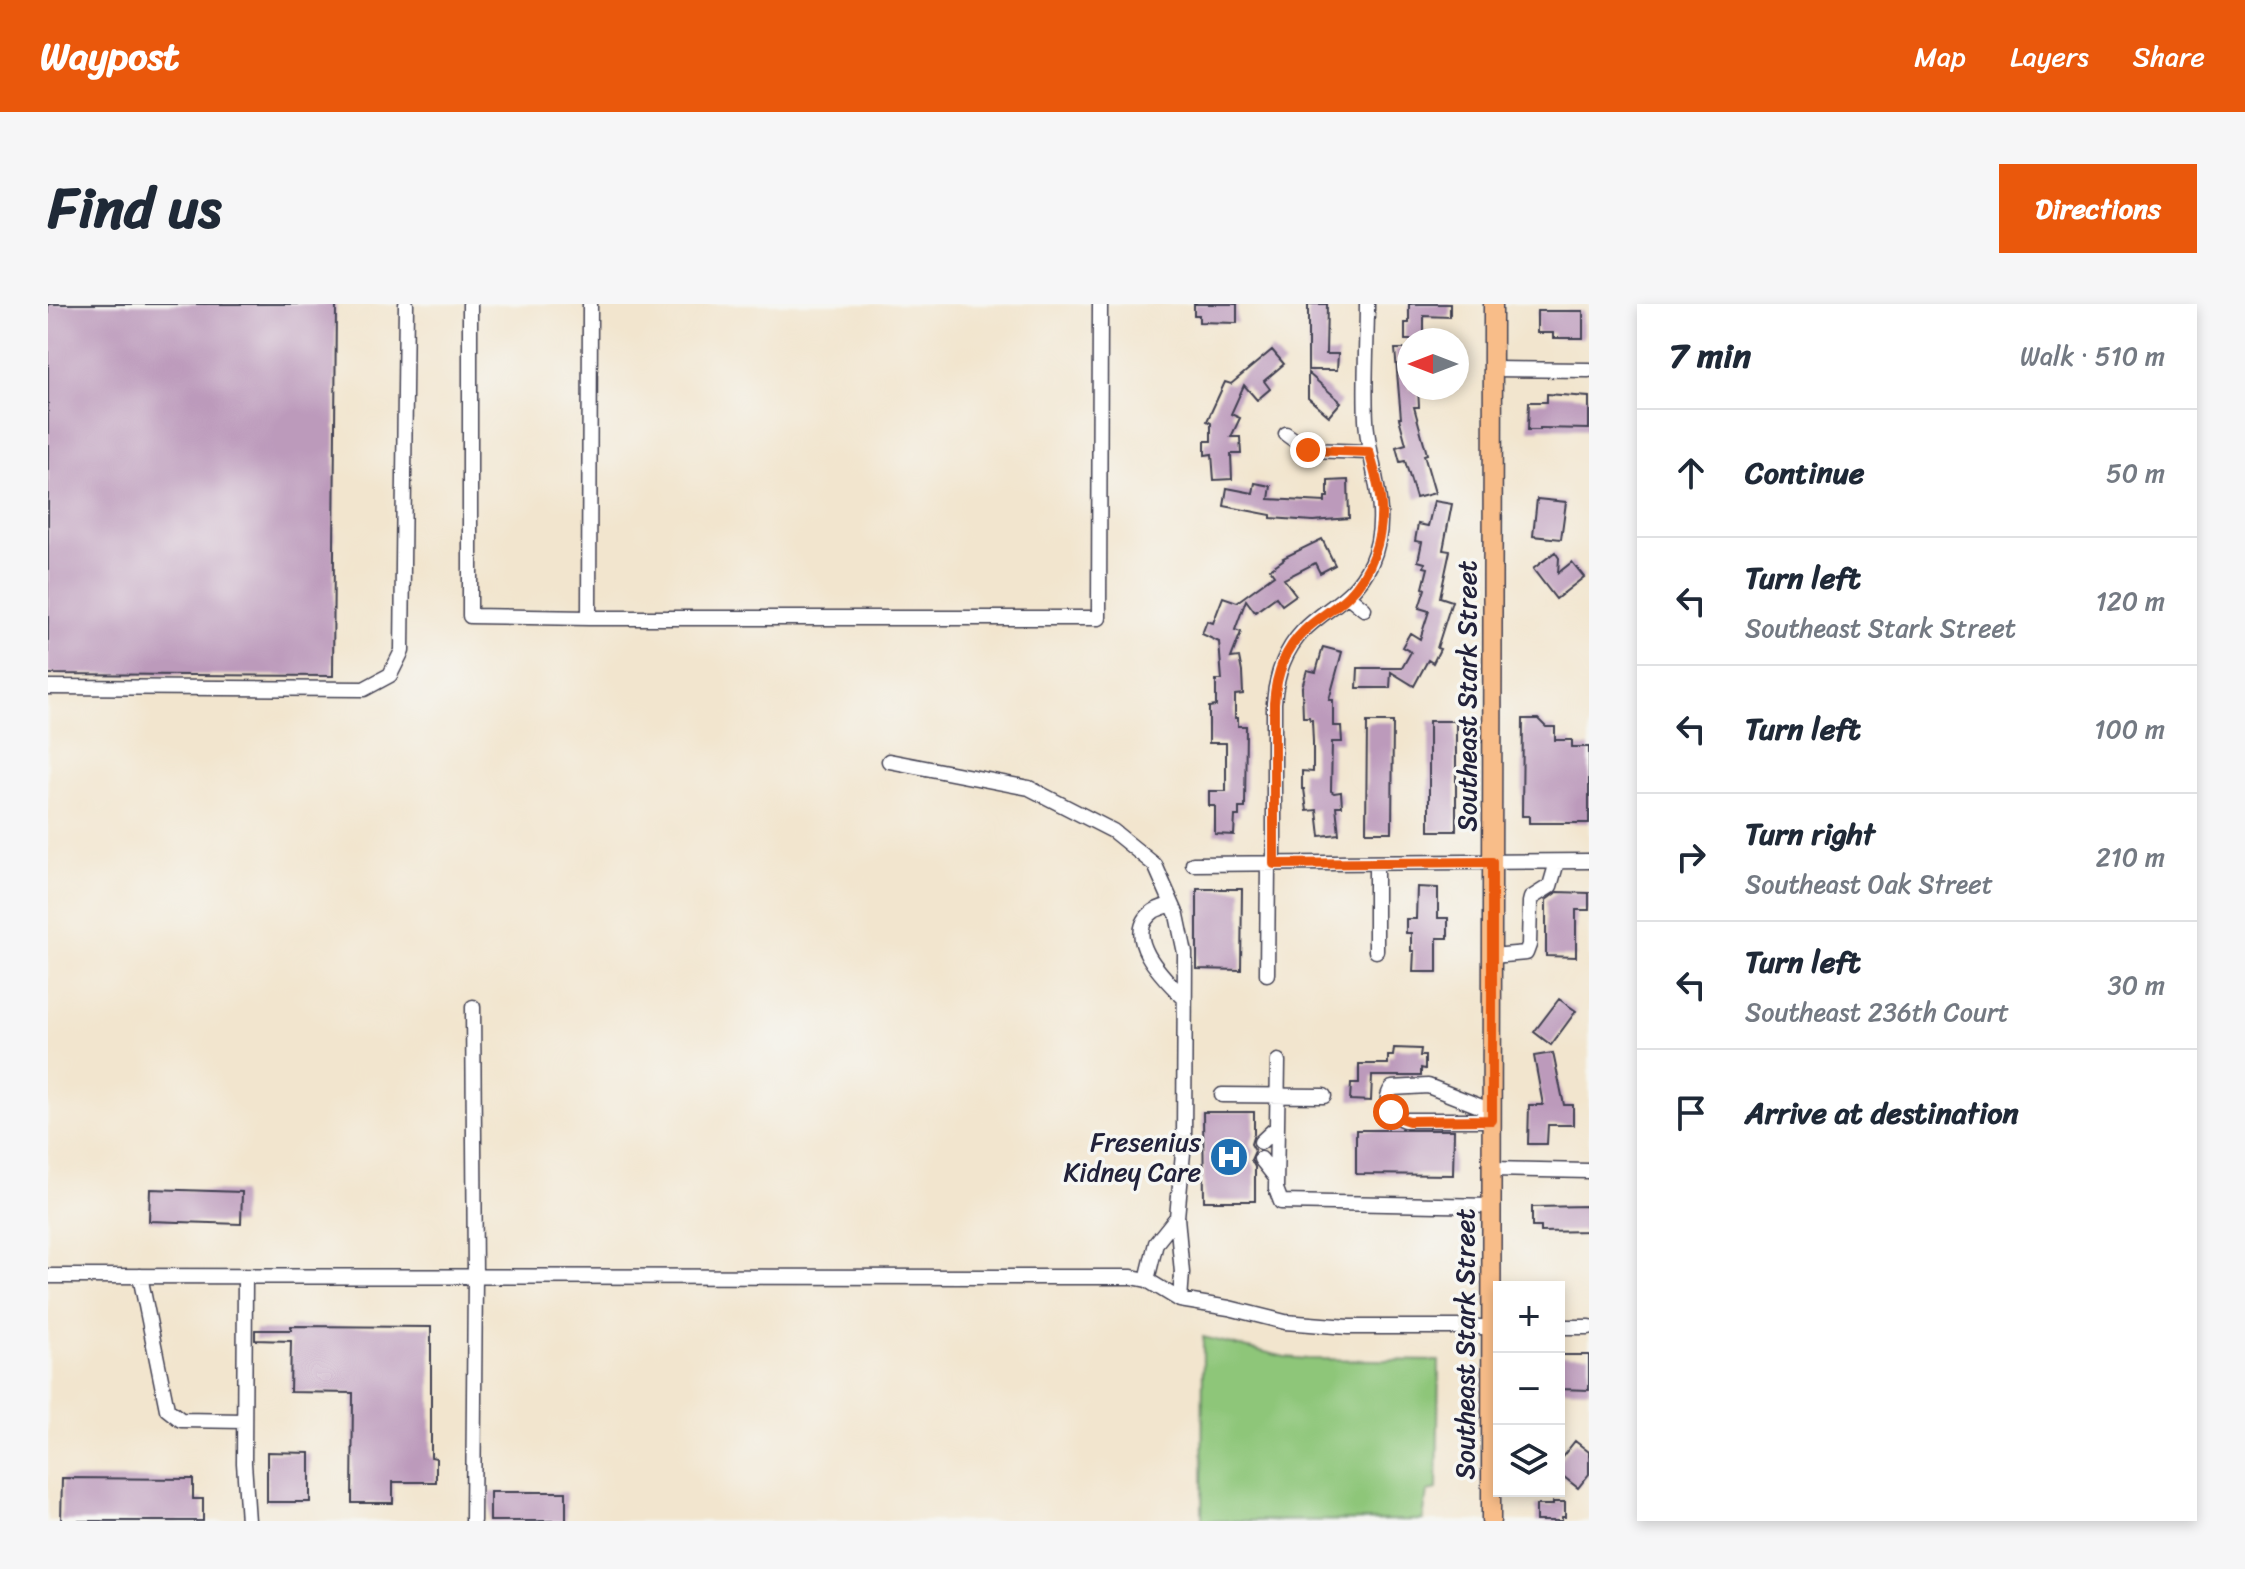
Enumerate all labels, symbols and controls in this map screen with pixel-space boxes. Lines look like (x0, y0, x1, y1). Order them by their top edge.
text: Waypost (40, 23, 180, 90)
text: Map (1914, 32, 1966, 81)
text: Layers (2010, 32, 2089, 81)
text: Share (2133, 32, 2205, 81)
text: Find us (48, 159, 221, 258)
button: Directions (1999, 164, 2197, 253)
text: 7 min (1669, 326, 1751, 386)
north arrow (1397, 328, 1469, 400)
text: Walk · 510 m (2020, 333, 2165, 379)
route end (1290, 432, 1326, 468)
text: Continue (1745, 446, 1864, 500)
text: 50 m (2106, 450, 2165, 496)
icon: ahead (1669, 451, 1713, 495)
text: Turn left (1745, 551, 1861, 605)
street label: Southeast Stark Street (1444, 560, 1490, 832)
text: 120 m (2096, 578, 2165, 624)
icon: left (1669, 579, 1713, 623)
text: Southeast Stark Street (1745, 605, 2016, 651)
text: Turn left (1745, 702, 1861, 756)
text: 100 m (2094, 706, 2165, 752)
icon: left (1669, 707, 1713, 751)
text: Turn right (1745, 807, 1875, 861)
text: 210 m (2096, 834, 2165, 880)
icon: right (1669, 835, 1713, 879)
text: Southeast Oak Street (1745, 861, 1993, 907)
text: Turn left (1745, 935, 1861, 989)
text: 30 m (2108, 962, 2165, 1008)
icon: left (1669, 963, 1713, 1007)
text: Southeast 236th Court (1745, 989, 2009, 1035)
text: Arrive at destination (1745, 1086, 2019, 1140)
icon: arrive (1669, 1091, 1713, 1135)
route start (1373, 1094, 1409, 1130)
place label: Fresenius Kidney Care (1064, 1119, 1202, 1195)
hospital icon: Fresenius Kidney Care (1208, 1136, 1250, 1178)
street label: Southeast Stark Street (1442, 1208, 1488, 1480)
map controls (1493, 1281, 1565, 1497)
button: + (1493, 1281, 1565, 1353)
button: − (1493, 1353, 1565, 1425)
button: layers (1493, 1425, 1565, 1497)

